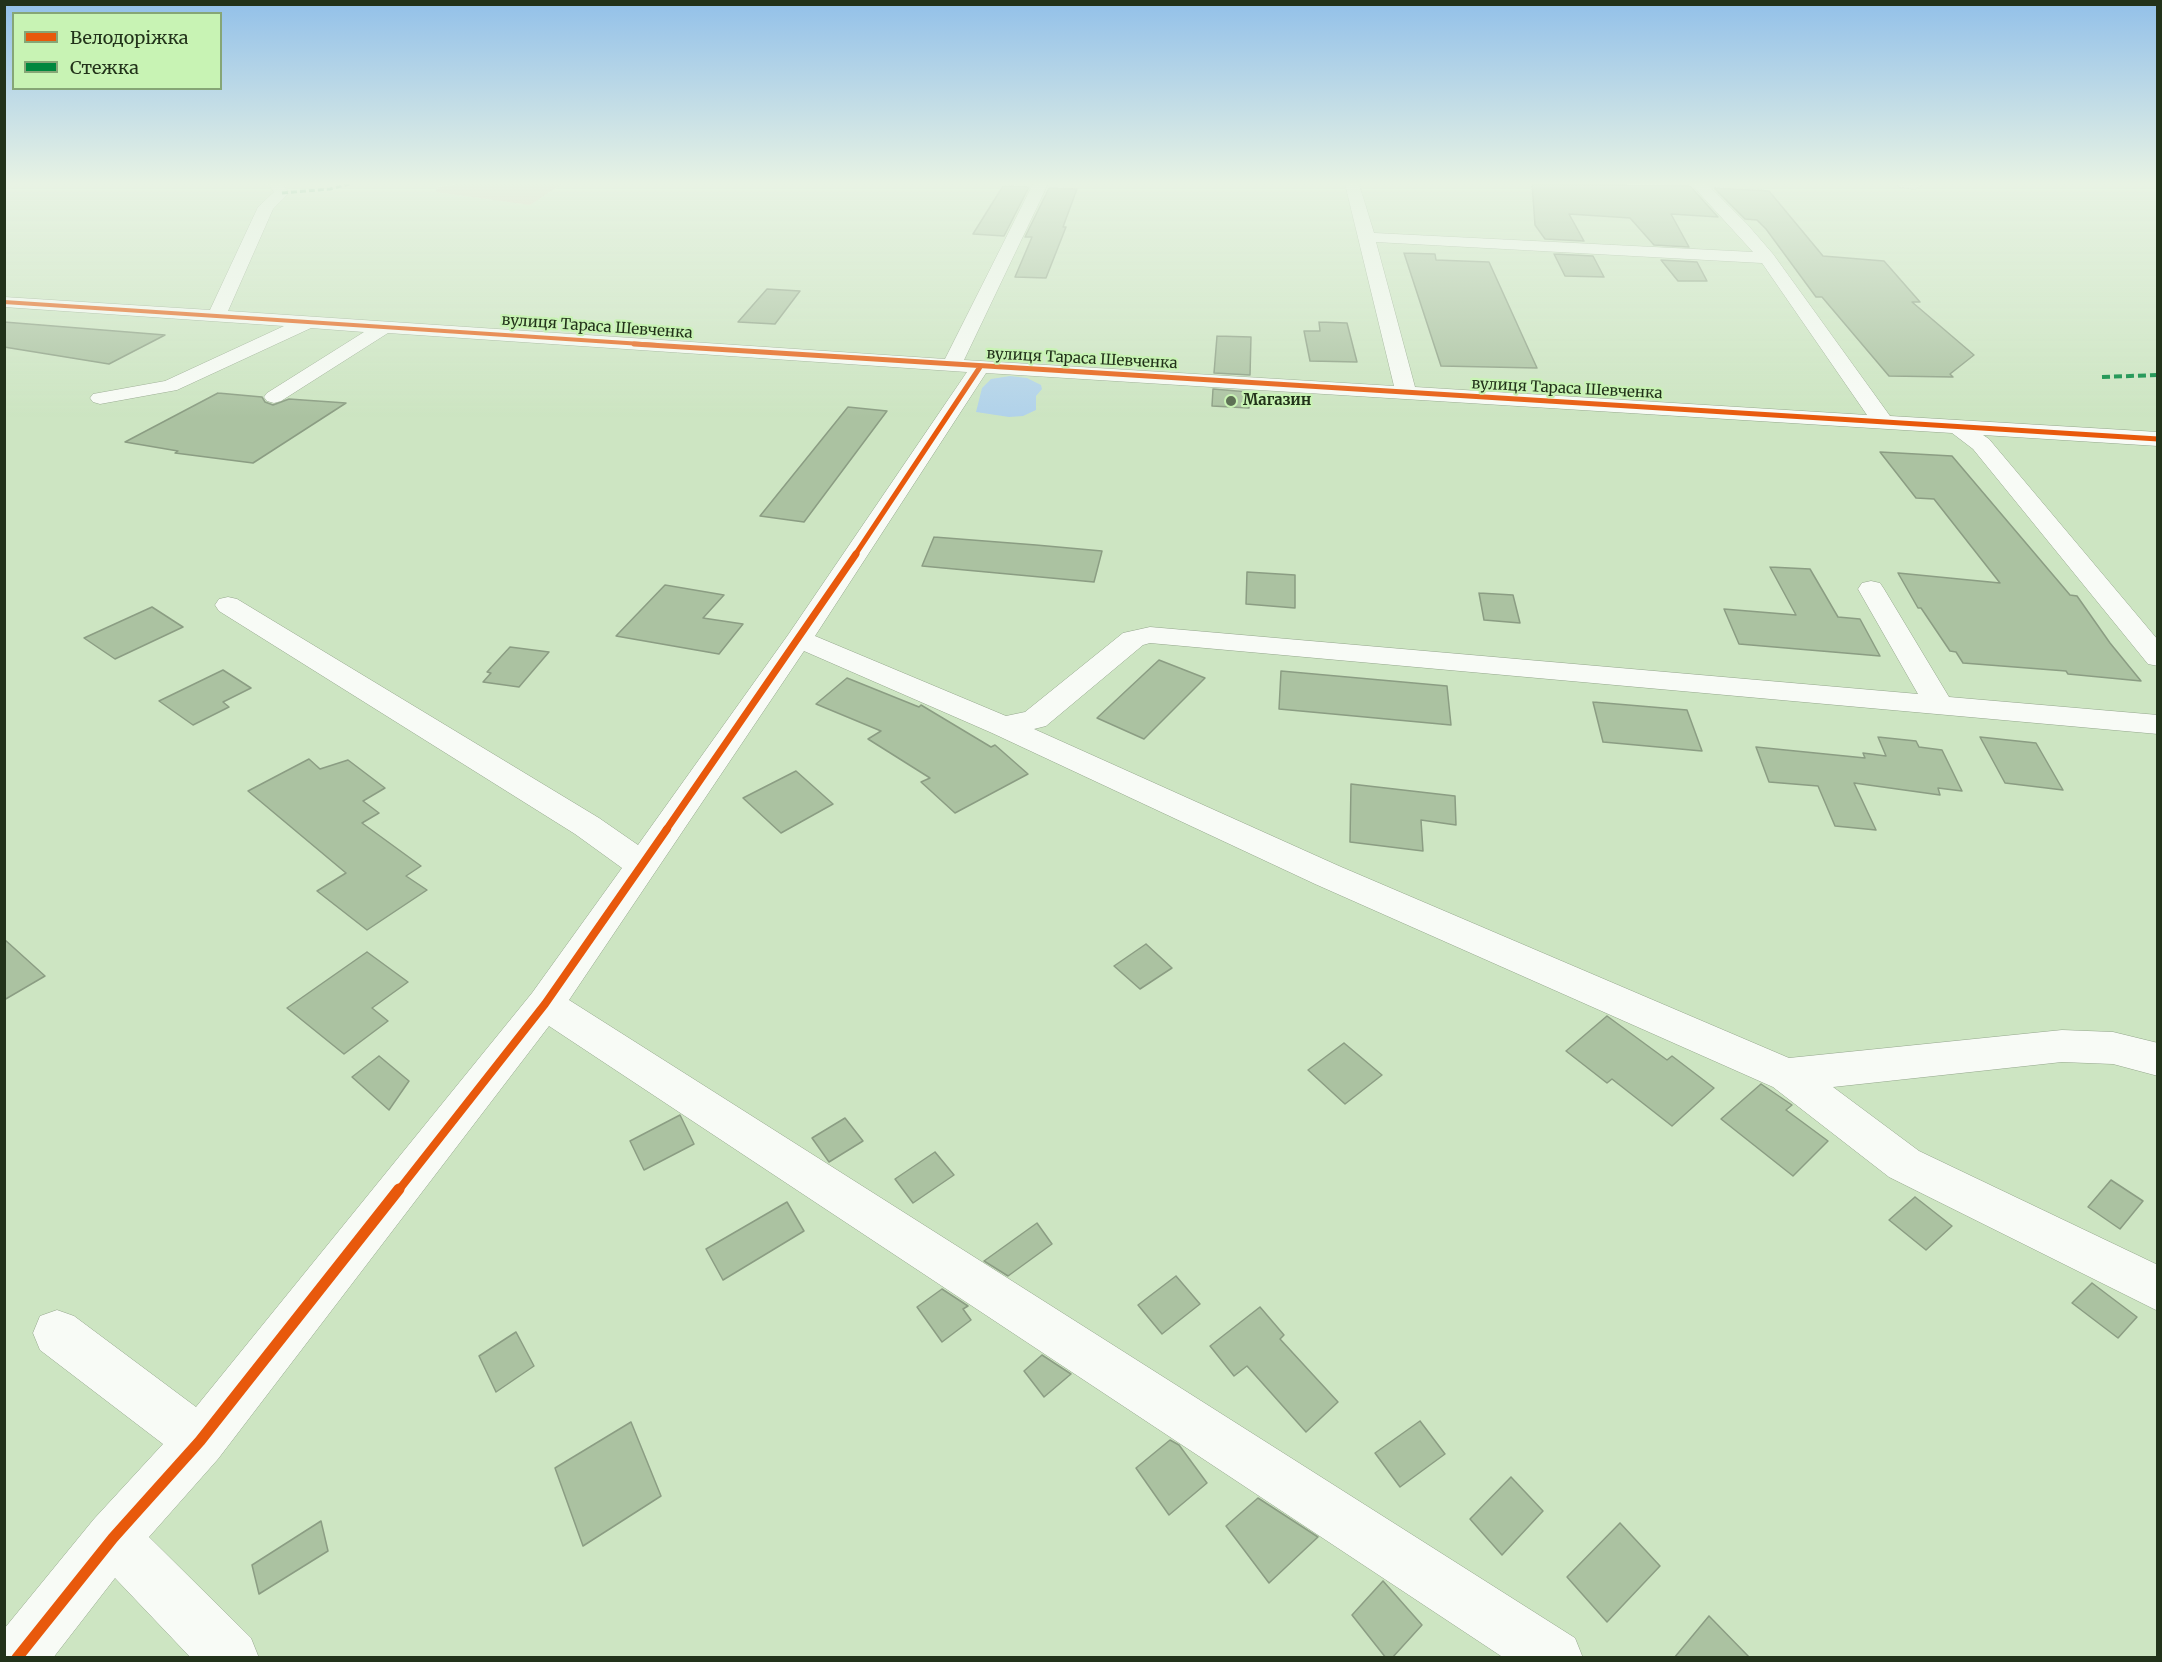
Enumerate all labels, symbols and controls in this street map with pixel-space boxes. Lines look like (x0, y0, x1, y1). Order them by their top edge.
legend (12, 12, 222, 90)
text: Велодоріжка (70, 26, 189, 49)
text: Стежка (70, 56, 139, 79)
street label: вулиця Тараса Шевченка (501, 311, 693, 343)
street label: вулиця Тараса Шевченка (986, 345, 1178, 373)
street label: вулиця Тараса Шевченка (1471, 375, 1663, 403)
place label: Магазин (1243, 392, 1311, 410)
marker: Магазин (1224, 394, 1238, 408)

